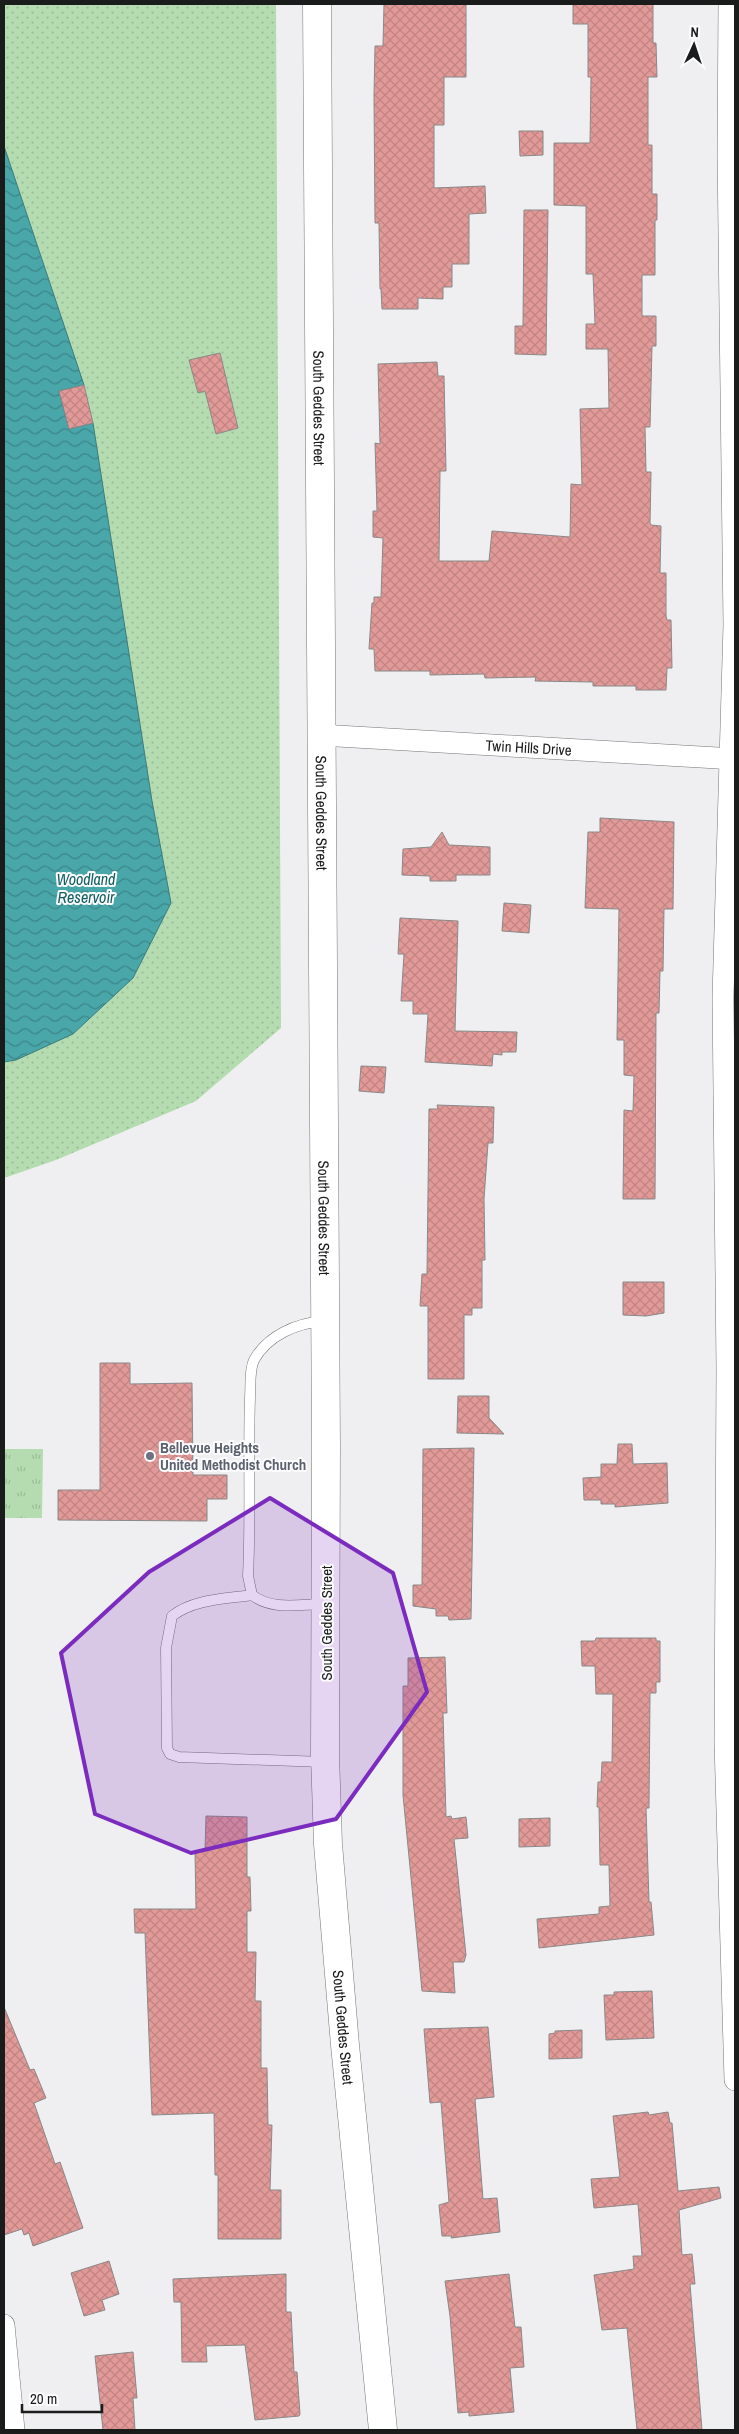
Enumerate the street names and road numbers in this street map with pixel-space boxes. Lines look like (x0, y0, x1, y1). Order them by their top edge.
street label: South Geddes Street (309, 350, 330, 466)
street label: Twin Hills Drive (485, 734, 572, 760)
street label: South Geddes Street (311, 755, 333, 871)
street label: South Geddes Street (314, 1160, 335, 1276)
street label: South Geddes Street (316, 1565, 337, 1680)
street label: South Geddes Street (328, 1969, 359, 2086)

